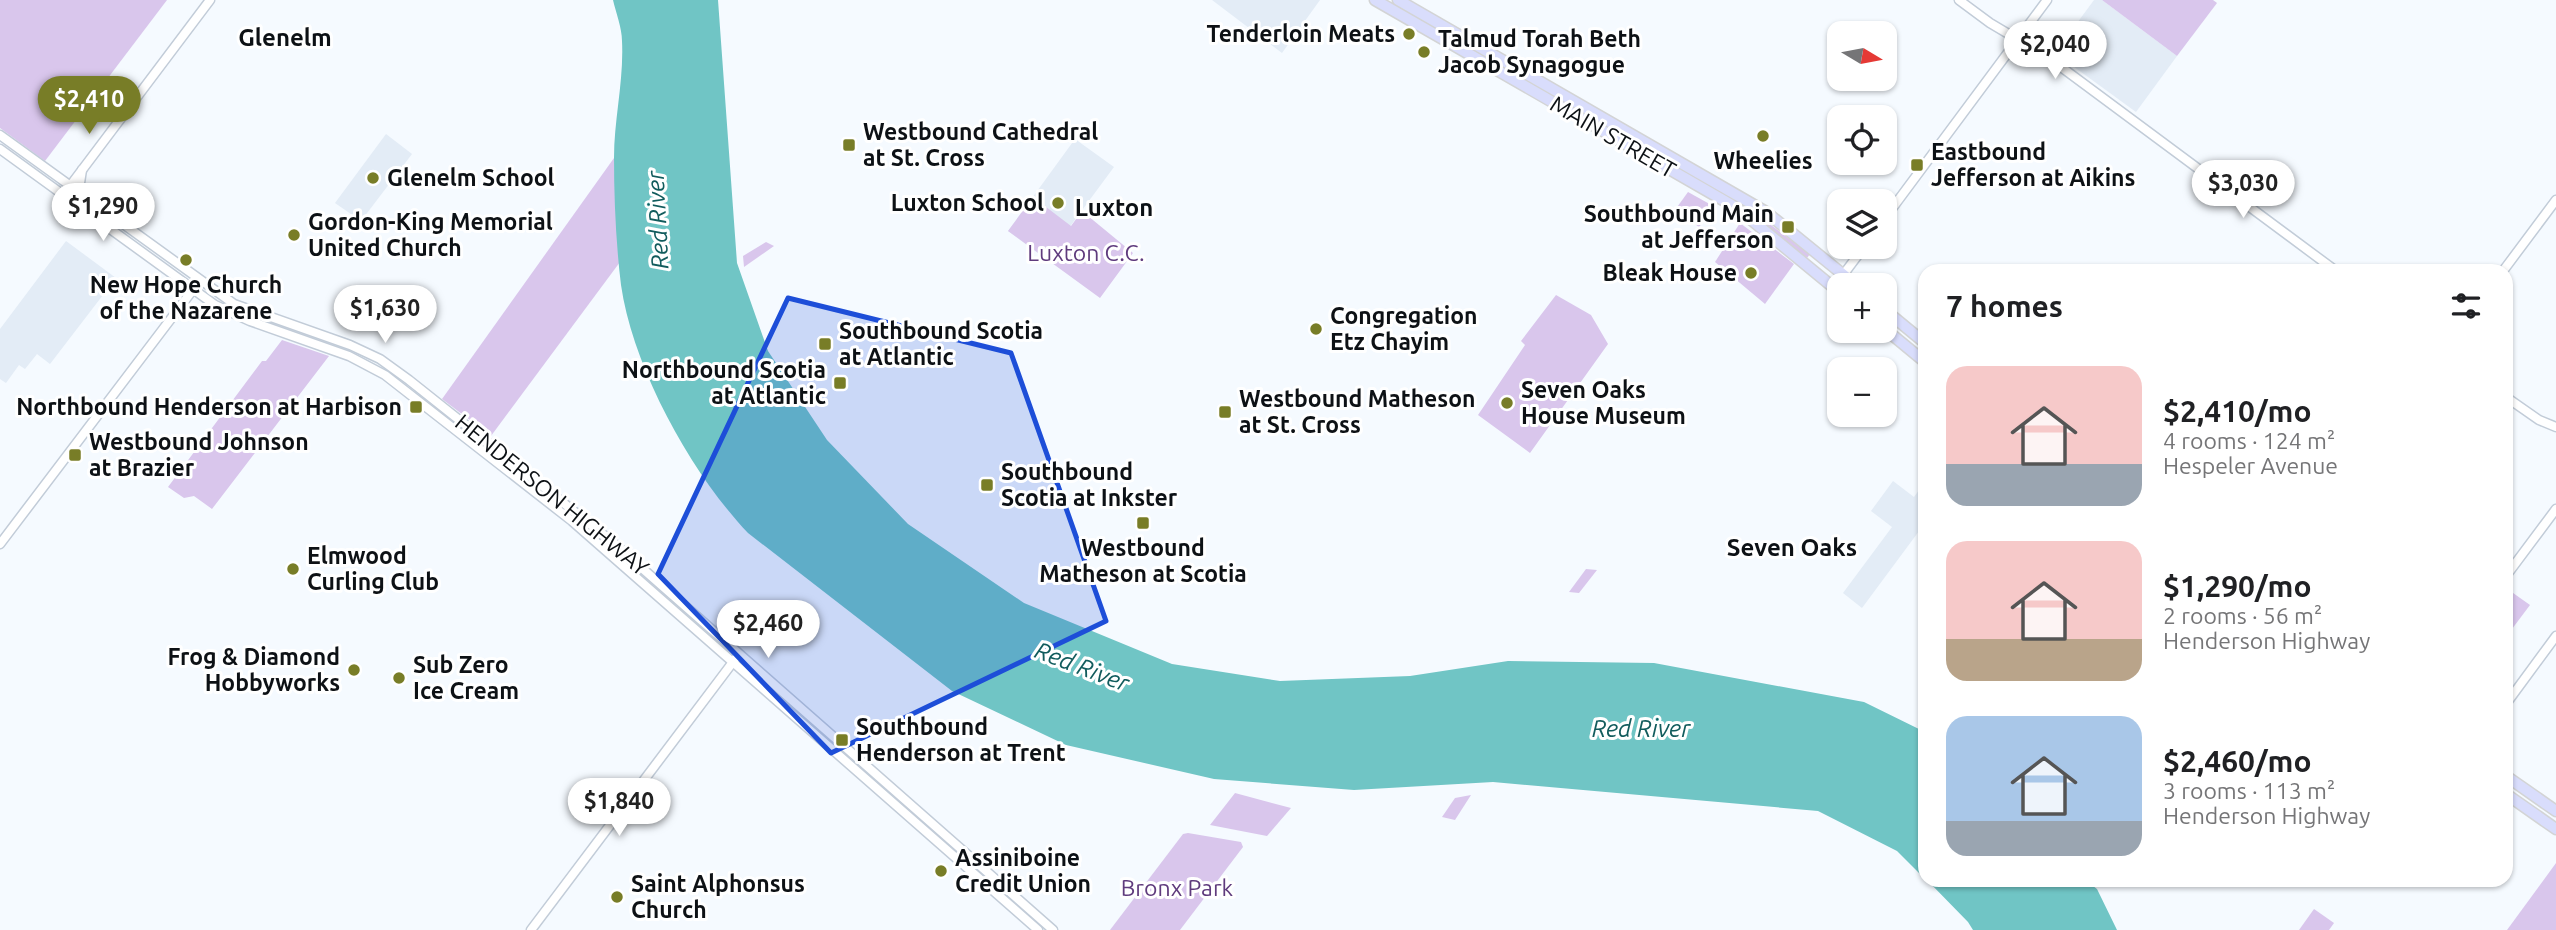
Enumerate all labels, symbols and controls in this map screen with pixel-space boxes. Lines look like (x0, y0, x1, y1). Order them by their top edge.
place label: Tenderloin Meats (1206, 21, 1395, 46)
north arrow (1827, 21, 1897, 91)
map controls (1827, 21, 1897, 427)
pin: $2,040 (1998, 22, 2112, 81)
district label: Glenelm (238, 24, 332, 51)
marker: Tenderloin Meats (1401, 26, 1417, 42)
place label: Talmud Torah Beth Jacob Synagogue (1438, 26, 1641, 77)
text: $2,040 (2020, 31, 2090, 56)
marker: Talmud Torah Beth Jacob Synagogue (1416, 44, 1432, 60)
pin: $2,410 (32, 76, 146, 136)
text: $2,410 (54, 86, 124, 111)
street label: MAIN STREET (1546, 91, 1680, 183)
button: locate (1827, 105, 1897, 175)
place label: Westbound Cathedral at St. Cross (863, 119, 1098, 170)
marker: Wheelies (1755, 128, 1771, 144)
marker: Westbound Cathedral at St. Cross (841, 137, 857, 153)
place label: Eastbound Jefferson at Aikins (1931, 139, 2135, 190)
place label: Wheelies (1713, 148, 1813, 173)
marker: Eastbound Jefferson at Aikins (1909, 157, 1925, 173)
pin: $3,030 (2186, 160, 2300, 220)
place label: Glenelm School (387, 165, 555, 190)
water label: Red River (641, 169, 674, 270)
marker: Glenelm School (365, 170, 381, 186)
text: $3,030 (2208, 170, 2278, 195)
pin: $1,290 (46, 184, 160, 243)
button: layers (1827, 189, 1897, 259)
place label: Luxton School (891, 190, 1044, 215)
text: $1,290 (68, 193, 138, 218)
district label: Luxton (1075, 194, 1153, 221)
marker: Luxton School (1050, 195, 1066, 211)
place label: Southbound Main at Jefferson (1584, 201, 1774, 252)
place label: Gordon-King Memorial United Church (308, 209, 553, 260)
marker: Southbound Main at Jefferson (1780, 219, 1796, 235)
marker: Gordon-King Memorial United Church (286, 227, 302, 243)
park label: Luxton C.C. (1027, 240, 1145, 265)
marker: New Hope Church of the Nazarene (178, 252, 194, 268)
place label: Bleak House (1603, 260, 1737, 285)
marker: Bleak House (1743, 265, 1759, 281)
place label: New Hope Church of the Nazarene (90, 272, 282, 323)
button: + (1827, 273, 1897, 343)
pin: $1,630 (328, 286, 442, 345)
icon: filters (2447, 287, 2485, 325)
text: 7 homes (1946, 289, 2063, 323)
text: $1,630 (350, 295, 420, 320)
place label: Congregation Etz Chayim (1330, 303, 1478, 354)
place label: Southbound Scotia at Atlantic (839, 318, 1043, 369)
marker: Congregation Etz Chayim (1308, 321, 1324, 337)
marker: Southbound Scotia at Atlantic (817, 336, 833, 352)
place label: Northbound Scotia at Atlantic (622, 357, 826, 408)
button: − (1827, 357, 1897, 427)
marker: Northbound Scotia at Atlantic (832, 375, 848, 391)
place label: Seven Oaks House Museum (1521, 377, 1686, 428)
place label: Westbound Matheson at St. Cross (1239, 386, 1476, 437)
place label: Northbound Henderson at Harbison (16, 394, 402, 419)
icon: home (2002, 394, 2086, 478)
text: $2,410/mo (2163, 394, 2312, 428)
marker: Seven Oaks House Museum (1499, 395, 1515, 411)
marker: Northbound Henderson at Harbison (408, 399, 424, 415)
marker: Westbound Matheson at St. Cross (1217, 404, 1233, 420)
street label: HENDERSON HIGHWAY (451, 409, 654, 581)
text: 4 rooms · 124 m² (2163, 428, 2335, 453)
place label: Westbound Johnson at Brazier (89, 429, 309, 480)
marker: Westbound Johnson at Brazier (67, 447, 83, 463)
text: Hespeler Avenue (2163, 453, 2338, 478)
place label: Southbound Scotia at Inkster (1001, 459, 1178, 510)
marker: Southbound Scotia at Inkster (979, 477, 995, 493)
marker: Westbound Matheson at Scotia (1135, 515, 1151, 531)
district label: Seven Oaks (1727, 534, 1857, 561)
place label: Westbound Matheson at Scotia (1039, 535, 1247, 586)
place label: Elmwood Curling Club (307, 543, 439, 594)
marker: Elmwood Curling Club (285, 561, 301, 577)
icon: home (2002, 569, 2086, 653)
text: $1,290/mo (2163, 569, 2312, 603)
pin: $2,460 (711, 600, 825, 660)
text: 2 rooms · 56 m² (2163, 603, 2322, 628)
text: $2,460 (733, 610, 803, 635)
text: Henderson Highway (2163, 628, 2370, 653)
water label: Red River (1031, 636, 1134, 697)
place label: Frog & Diamond Hobbyworks (167, 644, 340, 695)
place label: Sub Zero Ice Cream (413, 652, 519, 703)
marker: Frog & Diamond Hobbyworks (346, 662, 362, 678)
marker: Sub Zero Ice Cream (391, 670, 407, 686)
place label: Southbound Henderson at Trent (856, 714, 1066, 765)
water label: Red River (1592, 715, 1691, 742)
marker: Southbound Henderson at Trent (834, 732, 850, 748)
icon: home (2002, 744, 2086, 828)
text: $2,460/mo (2163, 744, 2312, 778)
pin: $1,840 (562, 778, 676, 838)
text: 3 rooms · 113 m² (2163, 778, 2335, 803)
text: $1,840 (584, 788, 654, 813)
text: Henderson Highway (2163, 803, 2370, 828)
place label: Assiniboine Credit Union (955, 845, 1091, 896)
marker: Assiniboine Credit Union (933, 863, 949, 879)
place label: Saint Alphonsus Church (631, 871, 805, 922)
park label: Bronx Park (1121, 875, 1234, 900)
marker: Saint Alphonsus Church (609, 889, 625, 905)

